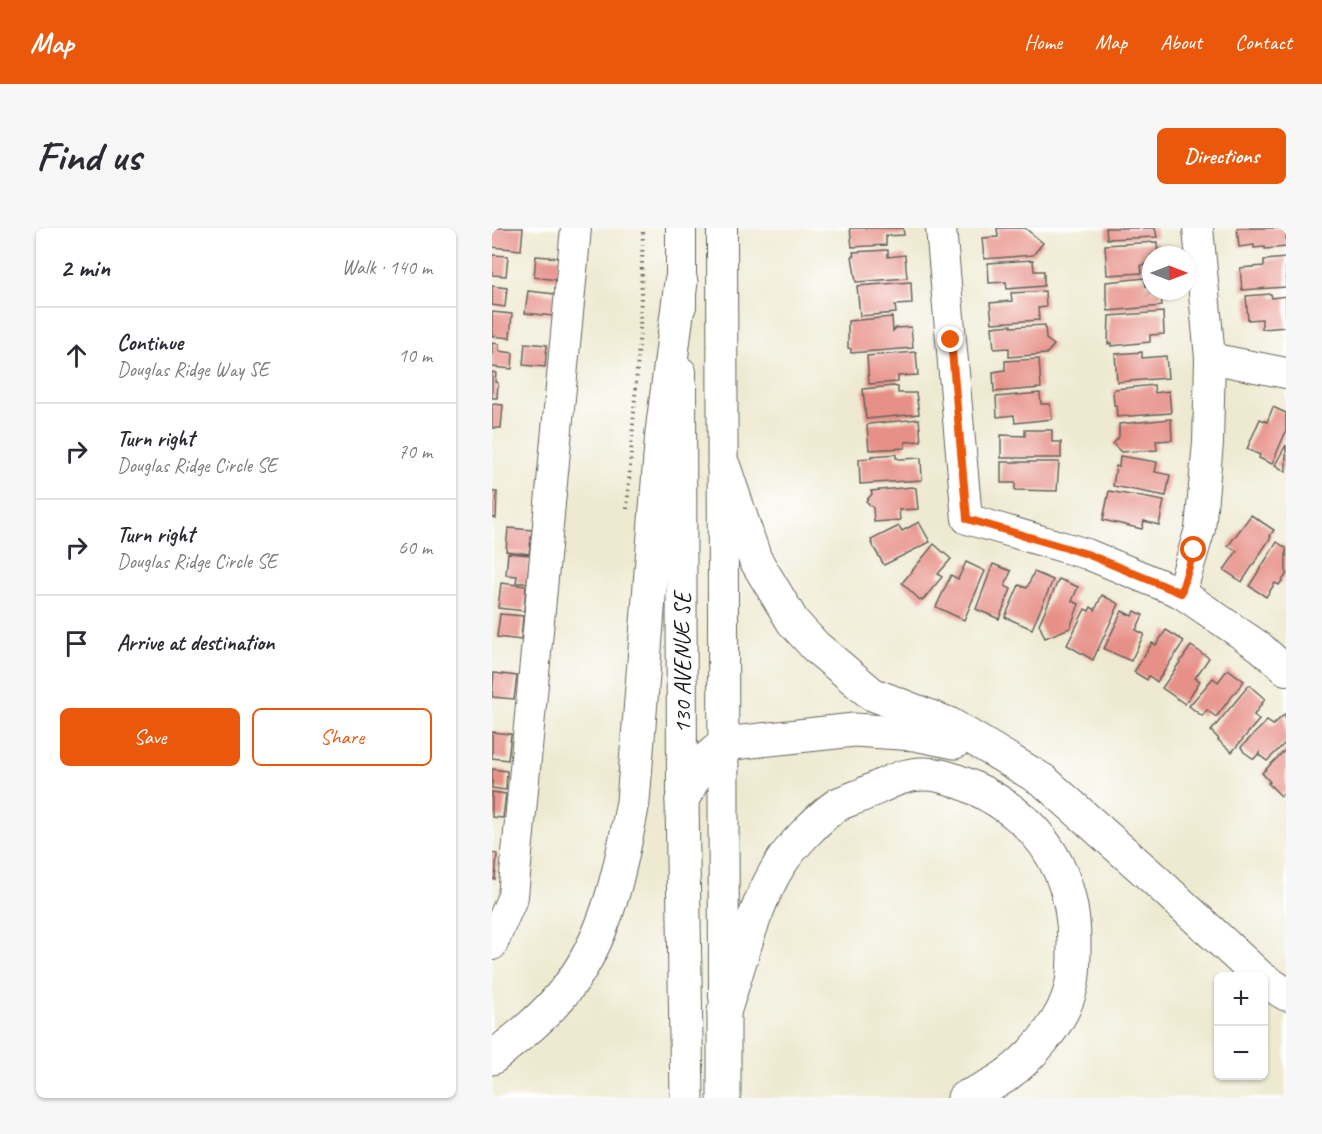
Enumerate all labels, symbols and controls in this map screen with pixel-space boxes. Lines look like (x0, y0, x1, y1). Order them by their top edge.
text: Map (30, 25, 73, 60)
text: Home (1024, 29, 1062, 55)
text: Map (1095, 29, 1127, 55)
text: About (1160, 29, 1202, 55)
text: Contact (1235, 29, 1292, 55)
button: Directions (1157, 128, 1286, 184)
text: Find us (36, 130, 141, 183)
north arrow (1142, 246, 1196, 300)
text: 2 min (60, 251, 110, 284)
text: Walk · 140 m (342, 255, 432, 280)
route end (937, 326, 963, 352)
text: Continue (117, 329, 183, 357)
icon: ahead (60, 339, 93, 372)
text: 10 m (398, 343, 432, 368)
text: Douglas Ridge Way SE (117, 357, 269, 382)
text: Turn right (117, 425, 194, 453)
icon: right (60, 435, 93, 468)
text: 70 m (398, 439, 432, 464)
text: Douglas Ridge Circle SE (117, 453, 277, 478)
text: Turn right (117, 521, 194, 549)
icon: right (60, 531, 93, 564)
text: 60 m (398, 535, 432, 560)
route start (1180, 536, 1206, 562)
text: Douglas Ridge Circle SE (117, 549, 277, 574)
street label: 130 AVENUE SE (667, 590, 697, 734)
icon: arrive (60, 627, 93, 660)
text: Arrive at destination (117, 629, 274, 657)
button: Save (60, 708, 240, 766)
button: Share (252, 708, 432, 766)
map controls (1214, 972, 1268, 1080)
button: + (1214, 972, 1268, 1026)
button: − (1214, 1026, 1268, 1080)

